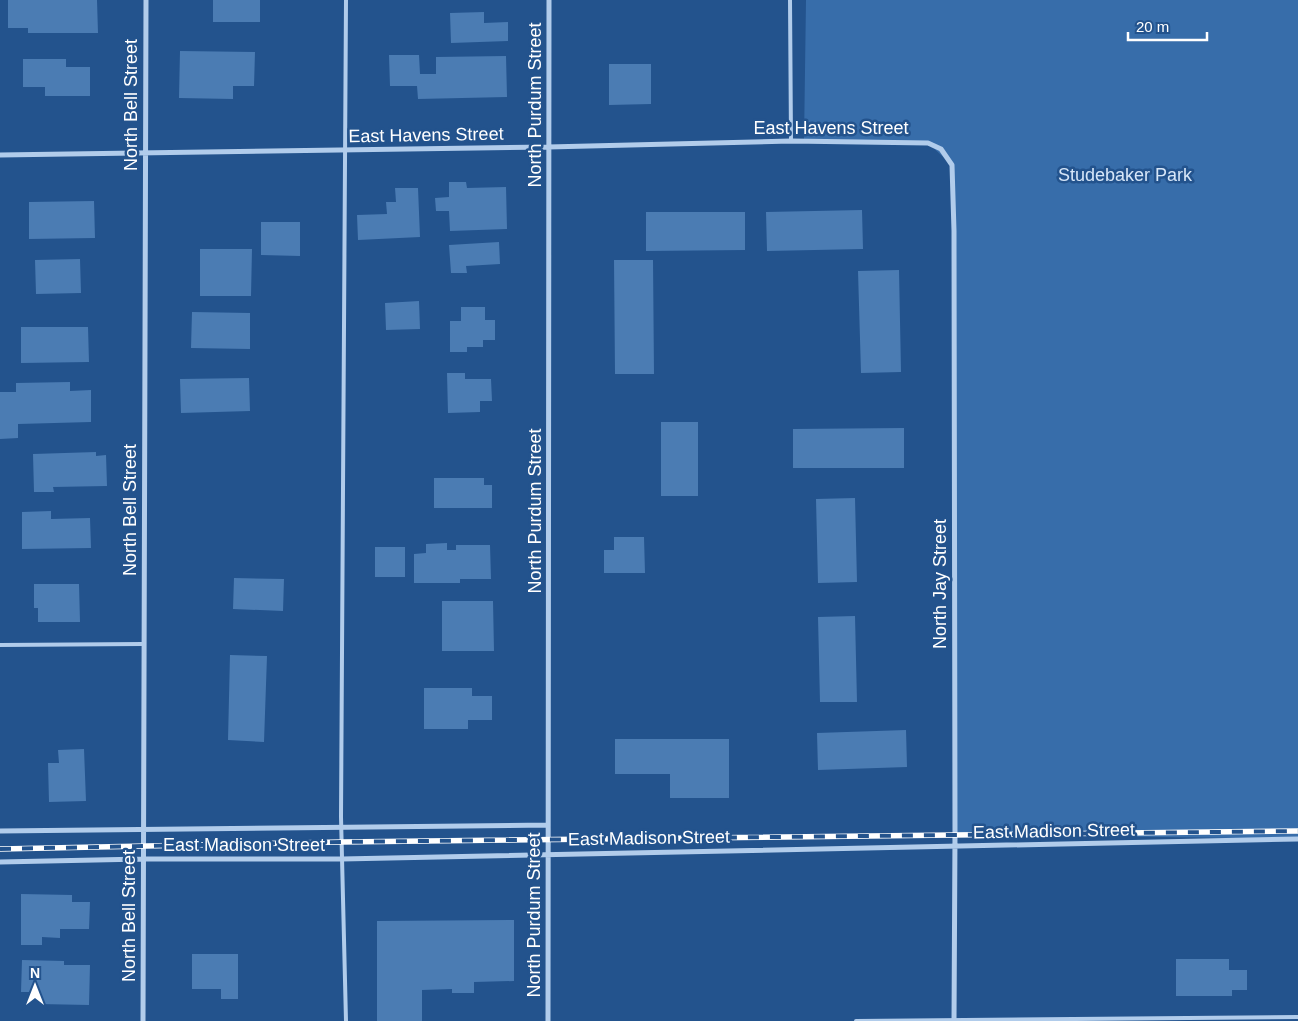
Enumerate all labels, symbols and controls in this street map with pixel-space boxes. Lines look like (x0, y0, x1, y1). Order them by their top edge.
scale bar (1128, 10, 1207, 42)
text: 20 m (1136, 18, 1169, 35)
street label: North Purdum Street (525, 22, 545, 188)
street label: North Bell Street (121, 39, 141, 171)
street label: East Havens Street (753, 118, 909, 138)
street label: East Havens Street (348, 124, 504, 146)
park label: Studebaker Park (1058, 165, 1193, 185)
street label: North Purdum Street (525, 428, 545, 594)
street label: North Bell Street (120, 444, 140, 576)
street label: North Jay Street (930, 519, 950, 649)
street label: East Madison Street (973, 820, 1135, 842)
street label: East Madison Street (568, 827, 730, 849)
street label: North Purdum Street (524, 832, 544, 998)
street label: East Madison Street (163, 835, 325, 855)
street label: North Bell Street (119, 850, 139, 982)
north arrow (10, 961, 60, 1011)
text: N (30, 965, 40, 981)

